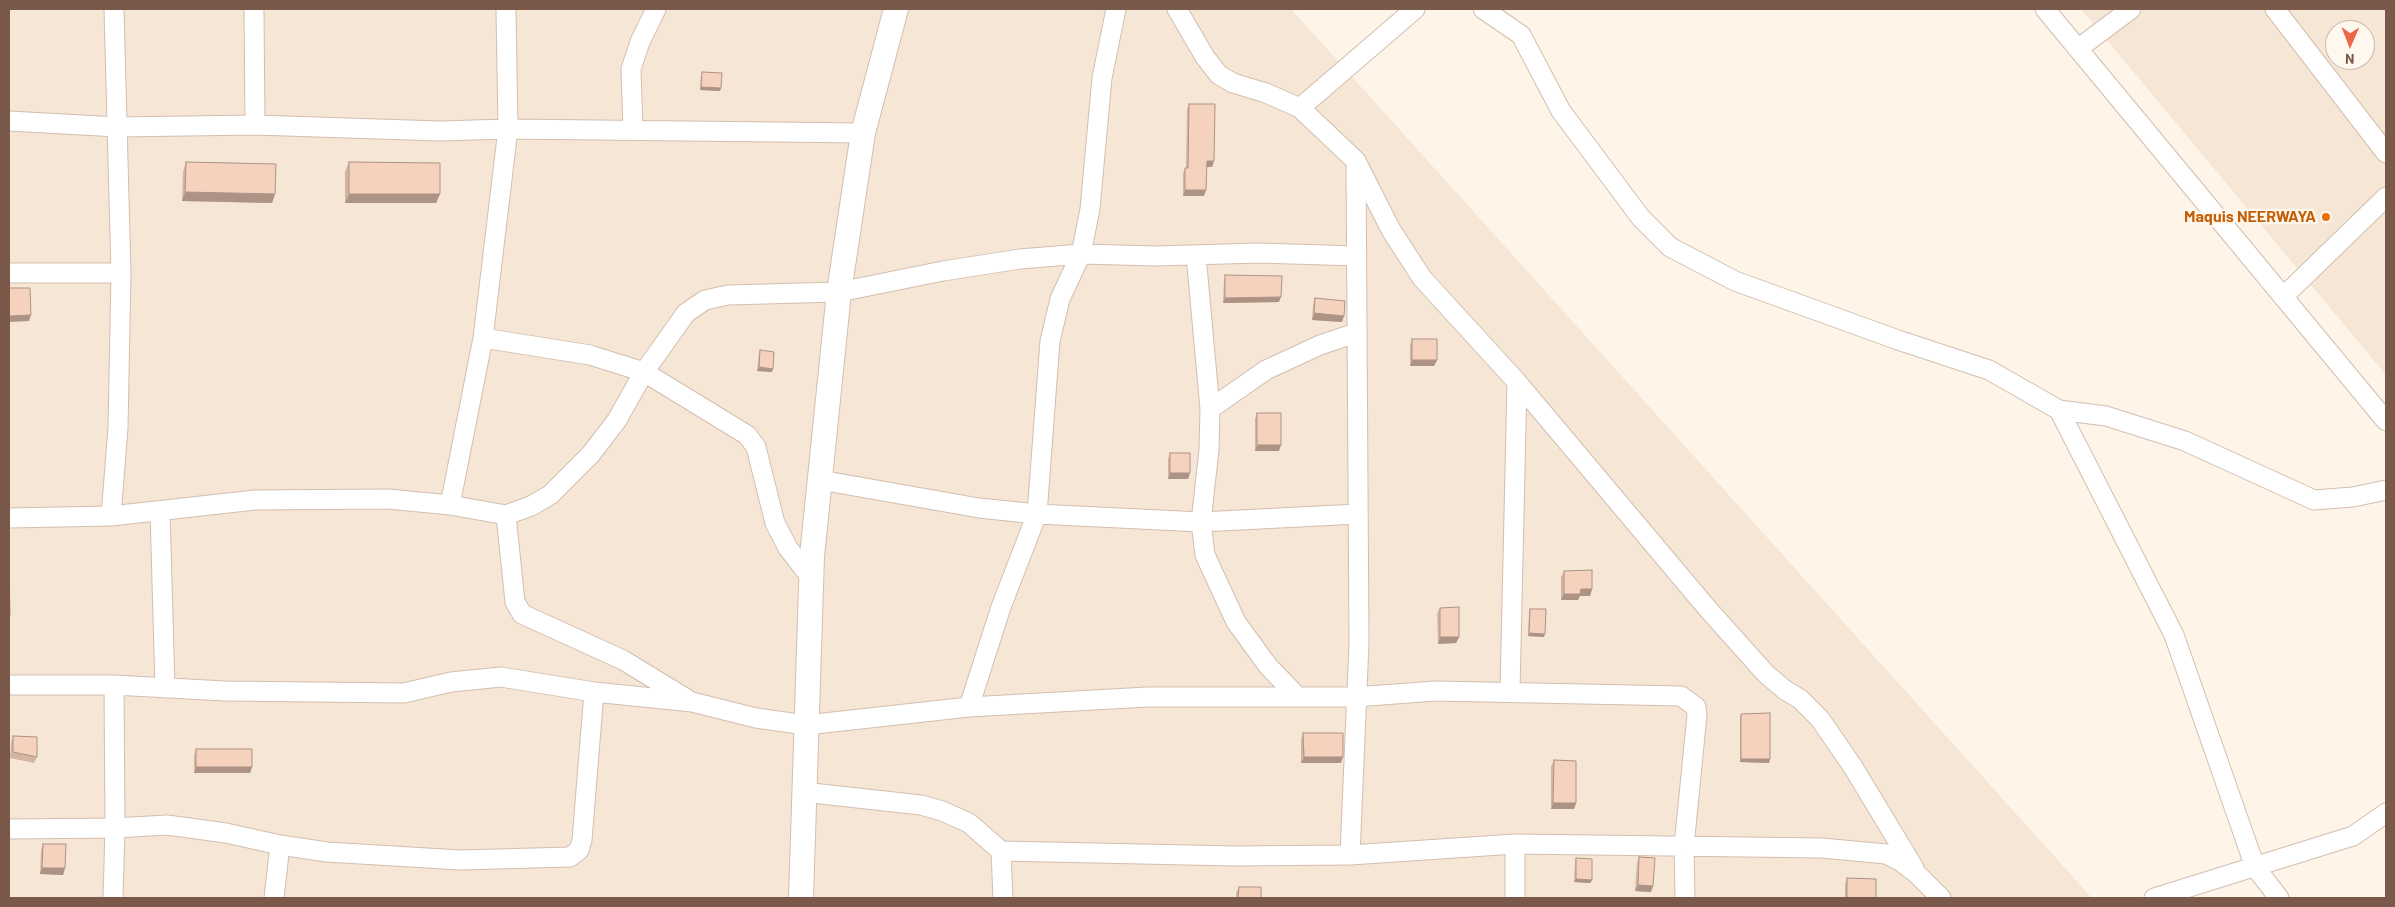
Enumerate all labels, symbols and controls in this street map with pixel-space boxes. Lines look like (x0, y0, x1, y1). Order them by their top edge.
north arrow (2325, 20, 2375, 70)
text: N (2345, 51, 2355, 68)
place label: Maquis NEERWAYA (2184, 207, 2316, 227)
marker: Maquis NEERWAYA (2320, 211, 2332, 223)

